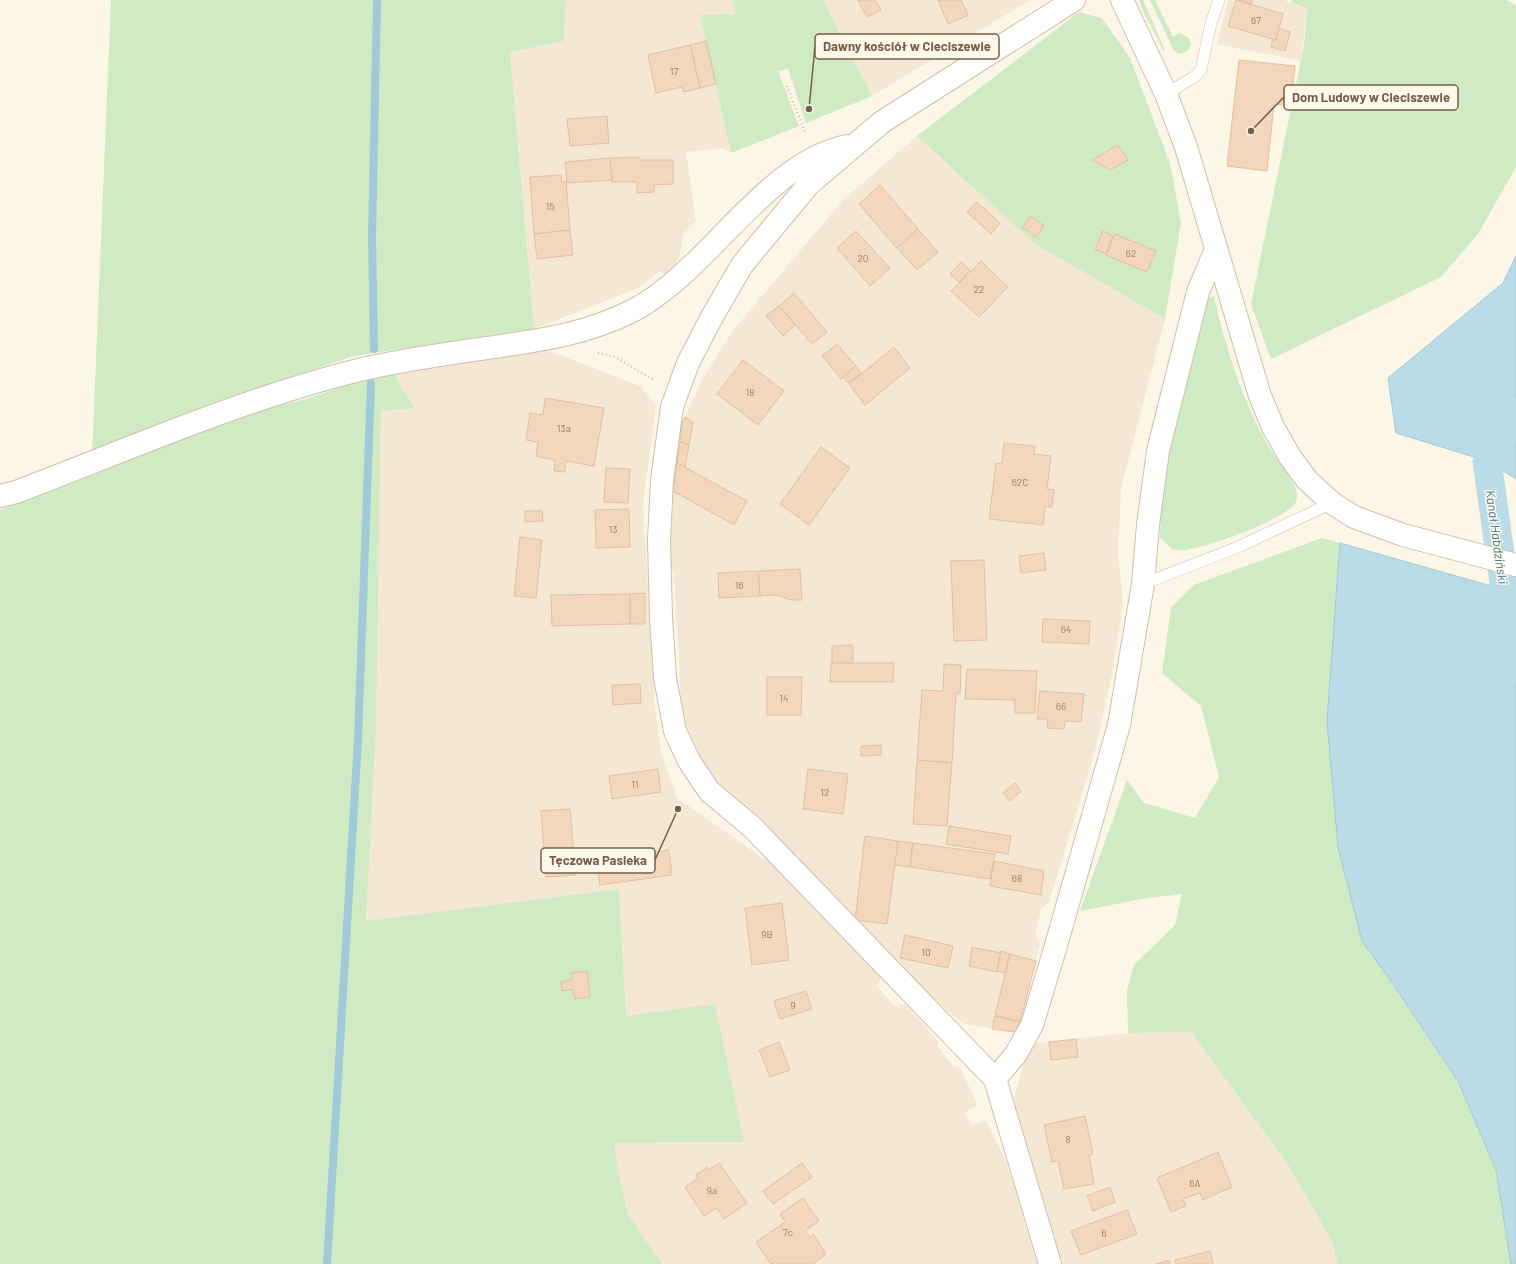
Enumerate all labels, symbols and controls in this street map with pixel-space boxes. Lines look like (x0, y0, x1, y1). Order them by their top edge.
house number: 67 (1251, 14, 1261, 26)
callout: Dawny kościół w Cieciszewie (815, 34, 999, 59)
text: Dawny kościół w Cieciszewie (823, 38, 991, 54)
house number: 17 (670, 65, 678, 77)
callout: Dom Ludowy w Cieciszewie (1284, 85, 1458, 110)
text: Dom Ludowy w Cieciszewie (1292, 89, 1450, 105)
house number: 15 (546, 200, 554, 212)
house number: 62 (1126, 247, 1136, 259)
house number: 20 (857, 252, 869, 264)
house number: 22 (974, 283, 984, 295)
house number: 18 (746, 386, 754, 398)
house number: 13a (557, 422, 571, 434)
house number: 62C (1012, 476, 1028, 488)
water label: Kanał Habdziński (1482, 489, 1512, 586)
house number: 13 (609, 523, 617, 535)
house number: 16 (735, 579, 743, 591)
house number: 64 (1061, 623, 1071, 635)
house number: 14 (779, 692, 789, 704)
house number: 66 (1056, 700, 1066, 712)
house number: 11 (631, 778, 639, 790)
house number: 12 (821, 786, 829, 798)
callout: Tęczowa Pasieka (541, 848, 655, 873)
text: Tęczowa Pasieka (549, 852, 647, 868)
house number: 68 (1012, 872, 1022, 884)
house number: 9B (761, 928, 773, 940)
house number: 10 (921, 946, 931, 958)
house number: 9 (790, 999, 796, 1011)
house number: 8 (1065, 1133, 1071, 1145)
house number: 6A (1189, 1177, 1201, 1189)
house number: 9a (707, 1184, 717, 1196)
house number: 7c (783, 1226, 793, 1238)
house number: 6 (1101, 1227, 1107, 1239)

